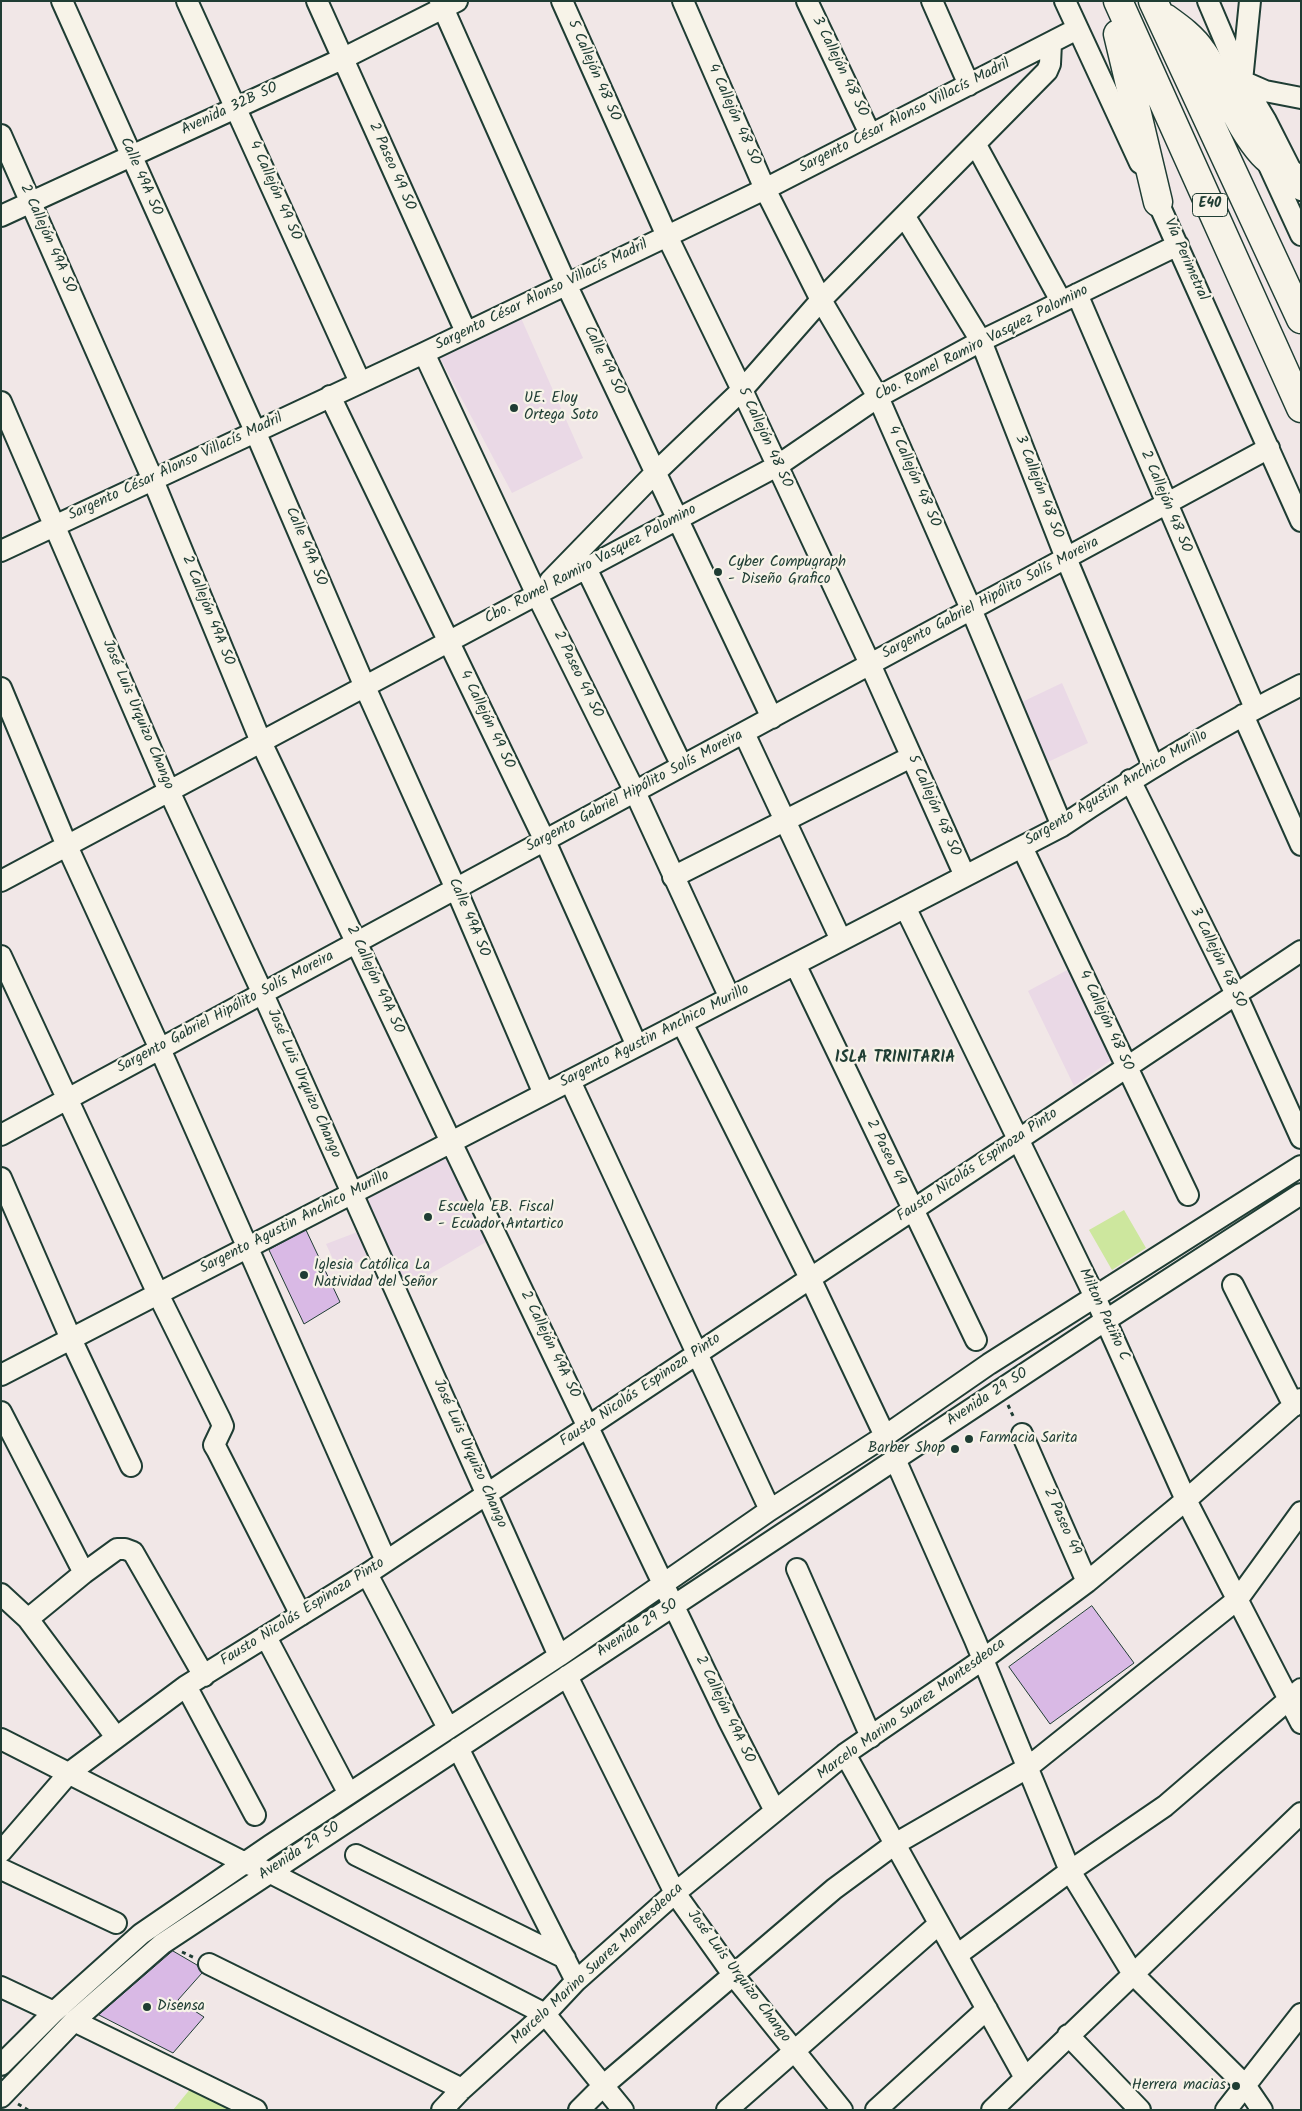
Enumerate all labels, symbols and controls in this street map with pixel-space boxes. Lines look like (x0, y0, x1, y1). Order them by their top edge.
street label: 3 Callejón 48 SO (807, 14, 871, 120)
street label: 5 Callejón 48 SO (563, 17, 623, 125)
street label: Sargento César Alonso Villacís Madril (797, 56, 1013, 178)
street label: 4 Callejón 48 SO (703, 61, 763, 169)
street label: Avenida 32B SO (179, 80, 281, 140)
street label: 2 Paseo 49 SO (364, 120, 418, 214)
street label: Calle 49A SO (115, 135, 165, 219)
street label: 4 Callejón 49 SO (244, 138, 304, 244)
street label: 2 Callejón 49A SO (15, 182, 79, 296)
road number: E40 (1192, 194, 1228, 216)
street label: Vía Perimetral (1159, 216, 1211, 304)
street label: Sargento César Alonso Villacís Madril (433, 237, 651, 355)
street label: Cbo. Romel Ramiro Vasquez Palomino (872, 282, 1092, 406)
street label: Calle 49 SO (578, 323, 628, 399)
street label: 5 Callejón 48 SO (733, 385, 795, 491)
place label: UE. Eloy Ortega Soto (524, 390, 598, 425)
marker: UE. Eloy Ortega Soto (508, 402, 520, 414)
street label: Sargento César Alonso Villacís Madril (66, 410, 286, 526)
street label: 4 Callejón 48 SO (883, 423, 943, 531)
street label: 3 Callejón 48 SO (1010, 433, 1066, 541)
street label: 2 Callejón 48 SO (1135, 448, 1195, 556)
street label: Cbo. Romel Ramiro Vasquez Palomino (482, 501, 700, 629)
street label: Calle 49A SO (280, 505, 330, 589)
street label: Sargento Gabriel Hipólito Solís Moreira (879, 534, 1103, 664)
street label: 2 Callejón 49A SO (177, 553, 237, 669)
place label: Cyber Compugraph - Diseño Grafico (728, 554, 846, 589)
marker: Cyber Compugraph - Diseño Grafico (712, 566, 724, 578)
street label: 2 Paseo 49 SO (548, 629, 606, 721)
street label: José Luis Urquizo Chango (97, 637, 177, 793)
street label: 4 Callejón 49 SO (454, 668, 518, 772)
street label: Sargento Gabriel Hipólito Solís Moreira (523, 727, 747, 857)
street label: Sargento Agustin Anchico Murillo (1022, 727, 1212, 851)
street label: 5 Callejón 48 SO (903, 752, 963, 860)
street label: Calle 49A SO (443, 876, 493, 960)
street label: 3 Callejón 48 SO (1185, 905, 1249, 1011)
street label: 2 Callejón 49A SO (341, 923, 407, 1037)
street label: Sargento Gabriel Hipólito Solís Moreira (114, 948, 338, 1078)
street label: 4 Callejón 48 SO (1074, 968, 1136, 1074)
street label: Sargento Agustin Anchico Murillo (557, 981, 753, 1093)
street label: José Luis Urquizo Chango (262, 1007, 344, 1161)
district label: ISLA TRINITARIA (835, 1049, 955, 1069)
street label: Fausto Nicolás Espinoza Pinto (894, 1105, 1062, 1227)
street label: 2 Paseo 49 (861, 1117, 909, 1189)
street label: Sargento Agustin Anchico Murillo (197, 1167, 393, 1279)
place label: Escuela EB. Fiscal - Ecuador Antartico (438, 1199, 564, 1234)
marker: Escuela EB. Fiscal - Ecuador Antartico (422, 1211, 434, 1223)
place label: Iglesia Católica La Natividad del Señor (314, 1257, 437, 1292)
street label: Milton Patiño C (1074, 1266, 1132, 1364)
marker: Iglesia Católica La Natividad del Señor (298, 1269, 310, 1281)
street label: 2 Callejón 49A SO (515, 1288, 583, 1402)
street label: Fausto Nicolás Espinoza Pinto (557, 1330, 725, 1452)
street label: Avenida 29 SO (944, 1365, 1032, 1431)
street label: José Luis Urquizo Chango (428, 1377, 510, 1531)
place label: Farmacia Sarita (979, 1430, 1077, 1448)
marker: Farmacia Sarita (963, 1433, 975, 1445)
place label: Barber Shop (868, 1440, 945, 1458)
marker: Barber Shop (949, 1443, 961, 1455)
street label: 2 Paseo 49 (1038, 1486, 1084, 1558)
street label: Fausto Nicolás Espinoza Pinto (218, 1555, 388, 1671)
street label: Avenida 29 SO (594, 1596, 682, 1662)
street label: Marcelo Marino Suarez Montesdeoca (814, 1635, 1010, 1785)
street label: 2 Callejón 49A SO (690, 1653, 758, 1767)
street label: Avenida 29 SO (256, 1819, 344, 1885)
street label: Marcelo Marino Suarez Montesdeoca (508, 1880, 688, 2050)
street label: José Luis Urquizo Chango (682, 1907, 794, 2047)
place label: Disensa (157, 1998, 205, 2016)
marker: Disensa (141, 2001, 153, 2013)
place label: Herrera macias (1132, 2077, 1226, 2095)
marker: Herrera macias (1230, 2080, 1242, 2092)

